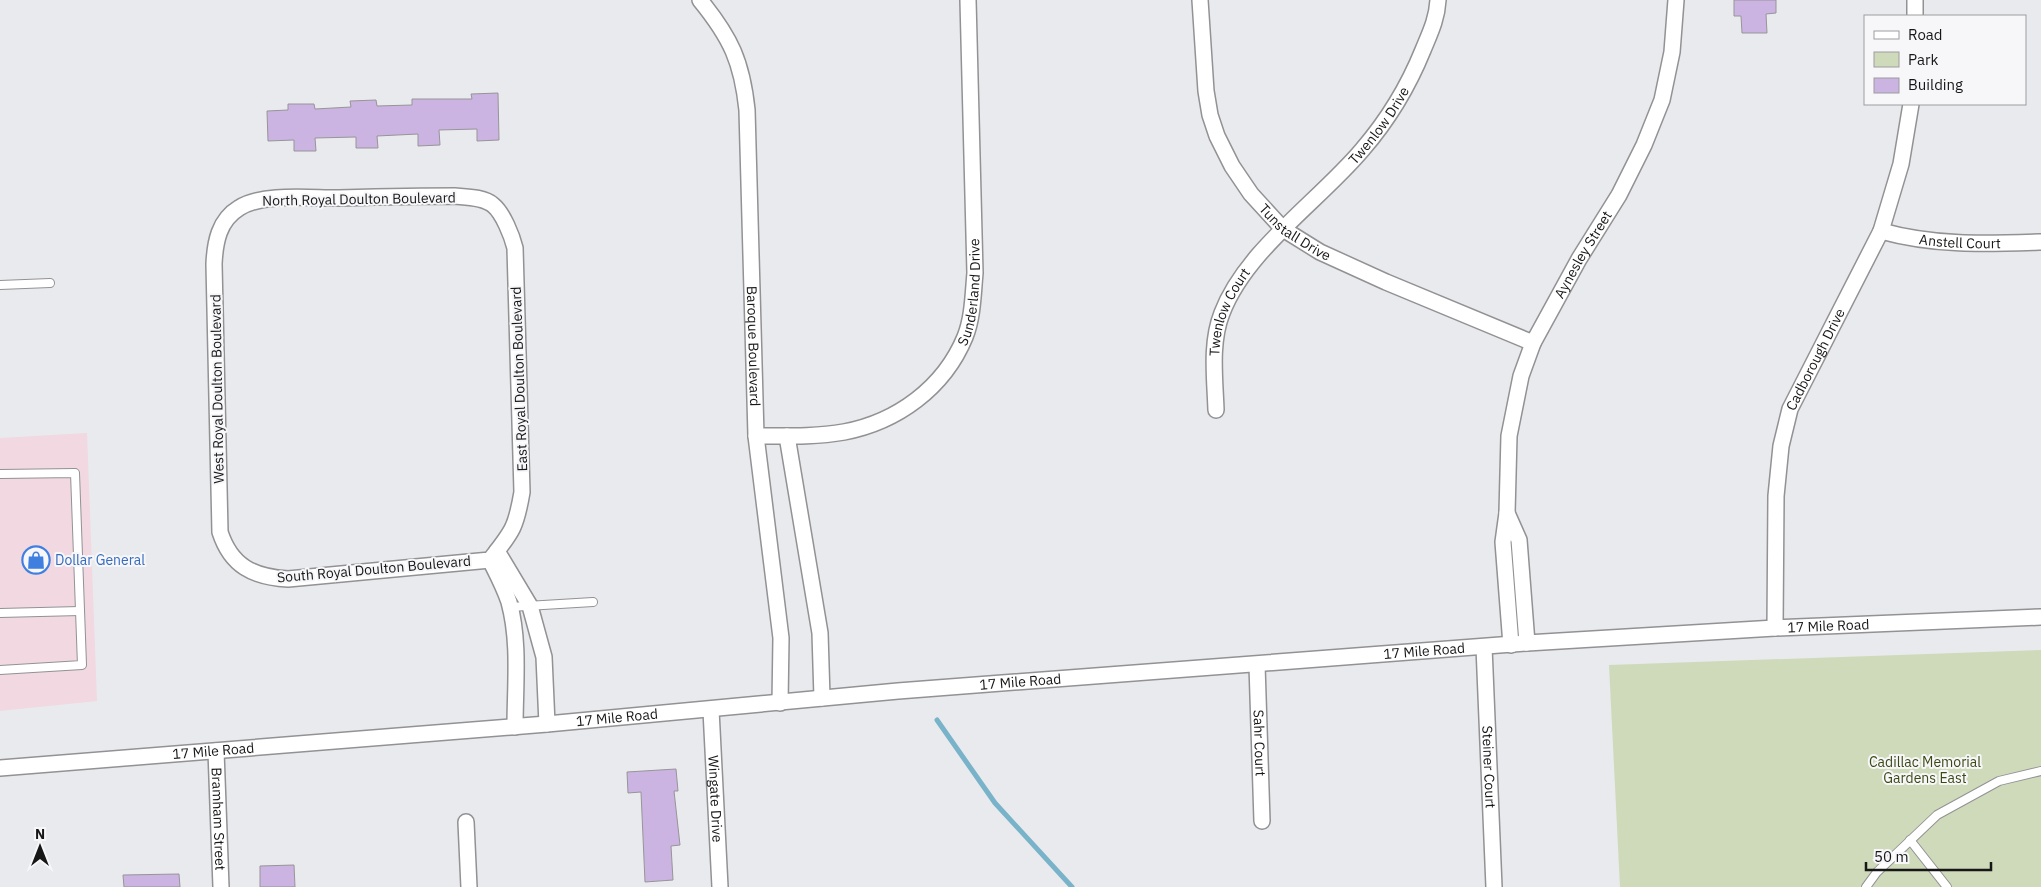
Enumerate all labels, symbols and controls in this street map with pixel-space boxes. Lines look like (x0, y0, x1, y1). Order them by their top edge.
legend (1864, 15, 2026, 105)
text: Road (1908, 25, 1943, 44)
text: Park (1908, 50, 1938, 69)
text: Building (1908, 75, 1963, 94)
street label: Twenlow Drive (1345, 83, 1413, 168)
street label: North Royal Doulton Boulevard (262, 188, 456, 210)
street label: Tunstall Drive (1255, 200, 1334, 265)
street label: Aynesley Street (1550, 207, 1616, 301)
street label: Anstell Court (1918, 230, 2001, 252)
street label: Sunderland Drive (953, 238, 984, 349)
street label: Twenlow Court (1205, 264, 1254, 356)
street label: East Royal Doulton Boulevard (507, 286, 531, 472)
street label: Baroque Boulevard (743, 286, 764, 407)
street label: West Royal Doulton Boulevard (206, 294, 228, 484)
street label: Cadborough Drive (1782, 305, 1849, 414)
shop icon: Dollar General (21, 545, 51, 575)
place label: Dollar General (55, 551, 145, 569)
street label: South Royal Doulton Boulevard (276, 552, 472, 586)
street label: 17 Mile Road (1787, 615, 1870, 636)
street label: 17 Mile Road (1383, 639, 1466, 663)
street label: 17 Mile Road (979, 670, 1062, 694)
street label: 17 Mile Road (575, 705, 659, 730)
street label: Sahr Court (1249, 709, 1270, 777)
street label: Steiner Court (1478, 725, 1500, 809)
street label: 17 Mile Road (172, 739, 255, 763)
park label: Cadillac Memorial Gardens East (1869, 753, 1981, 787)
street label: Wingate Drive (704, 755, 727, 843)
street label: Bramham Street (208, 767, 229, 871)
north arrow (15, 822, 65, 872)
text: N (35, 825, 45, 843)
scale bar (1866, 840, 1991, 872)
text: 50 m (1874, 847, 1909, 866)

